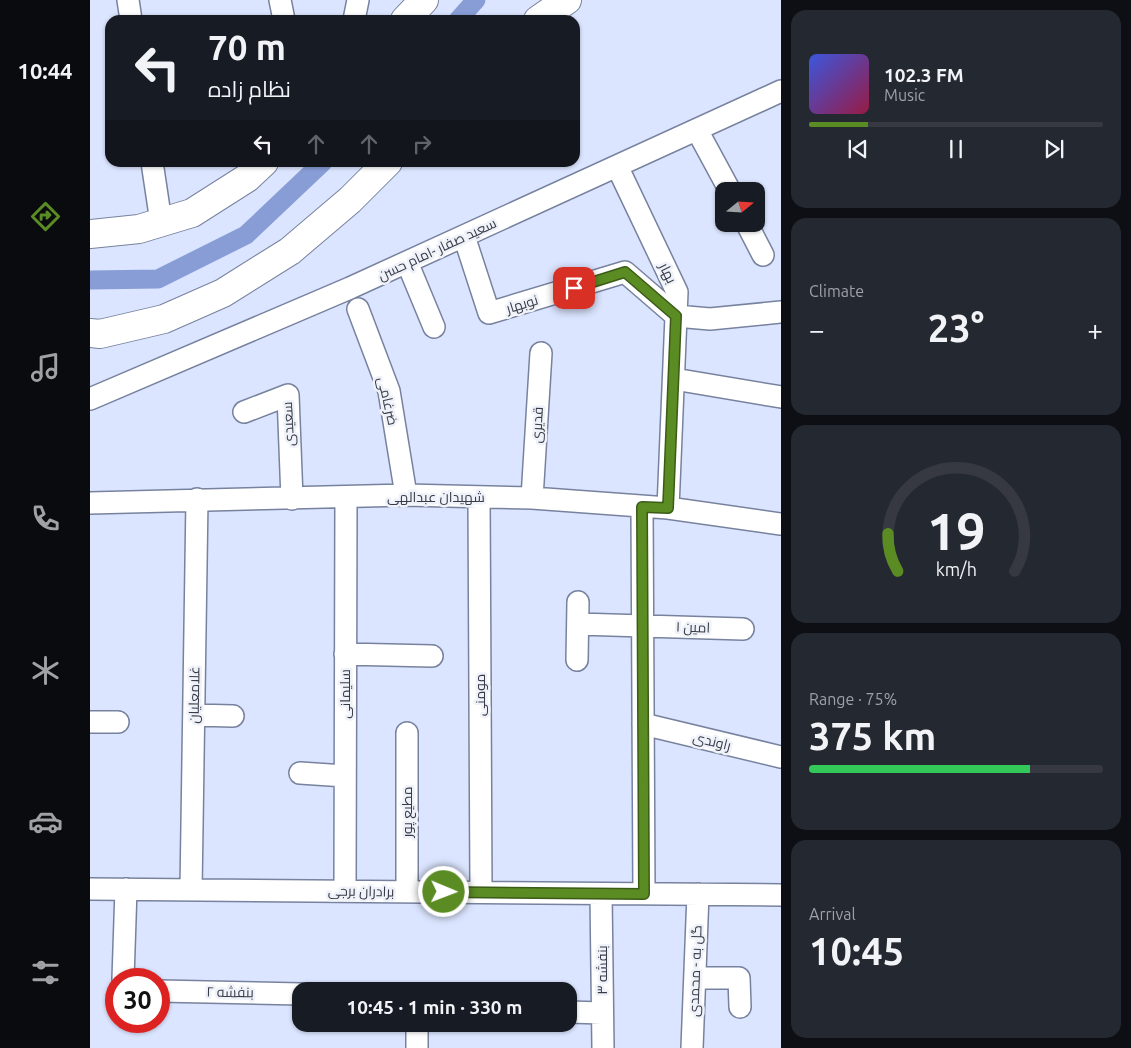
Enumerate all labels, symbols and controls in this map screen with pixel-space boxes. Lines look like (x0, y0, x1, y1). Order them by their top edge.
text: 70 m (208, 27, 286, 67)
icon: left (125, 35, 190, 100)
text: 10:44 (17, 58, 73, 83)
text: 102.3 FM (884, 64, 964, 86)
text: نظام زاده (208, 76, 291, 101)
text: Music (884, 86, 925, 104)
icon: left (249, 130, 277, 158)
icon: ahead (302, 130, 330, 158)
icon: ahead (355, 130, 383, 158)
icon: right (408, 130, 436, 158)
icon: previous (844, 135, 872, 163)
icon: pause (942, 135, 970, 163)
icon: next (1040, 135, 1068, 163)
north arrow (715, 182, 765, 232)
map controls (715, 182, 765, 232)
icon: directions (28, 199, 63, 234)
street label: سعید صفار -امام حسن (375, 214, 500, 285)
street label: بهار (656, 259, 680, 286)
pin (553, 267, 595, 309)
icon: arrive (560, 274, 588, 302)
text: Climate (809, 282, 864, 300)
street label: نوبهار (503, 292, 540, 317)
text: 23° (928, 307, 984, 349)
text: − (809, 314, 825, 345)
text: + (1087, 314, 1103, 345)
icon: music (28, 350, 63, 385)
street label: ضرغامی (375, 375, 401, 427)
street label: سعیدی (279, 401, 297, 447)
street label: قدیری (528, 406, 546, 444)
street label: شهیدان عبدالهی (387, 489, 485, 505)
icon: phone (28, 501, 63, 536)
text: 19 (927, 502, 985, 560)
text: km/h (935, 559, 977, 579)
street label: امین ۱ (676, 618, 710, 636)
icon: climate (28, 653, 63, 688)
street label: غلامعلیان (185, 666, 203, 724)
street label: سلیمانی (337, 669, 353, 719)
street label: مومنی (472, 674, 488, 716)
text: Range · 75% (809, 690, 897, 708)
text: 375 km (809, 715, 936, 757)
street label: راوندی (691, 729, 733, 753)
street label: مطیع پور (399, 786, 417, 839)
icon: car (28, 804, 63, 839)
position arrow (417, 865, 469, 917)
street label: برادران برجی (328, 882, 394, 900)
text: Arrival (809, 905, 856, 923)
street label: گل به - محمدی (685, 925, 705, 1017)
text: 10:45 (809, 930, 904, 972)
street label: بنفشه ۳ (594, 945, 610, 995)
icon: filters (28, 955, 63, 990)
speed limit sign: 30 (105, 968, 170, 1033)
street label: بنفشه ۲ (206, 984, 254, 1000)
text: 10:45 · 1 min · 330 m (347, 996, 522, 1018)

